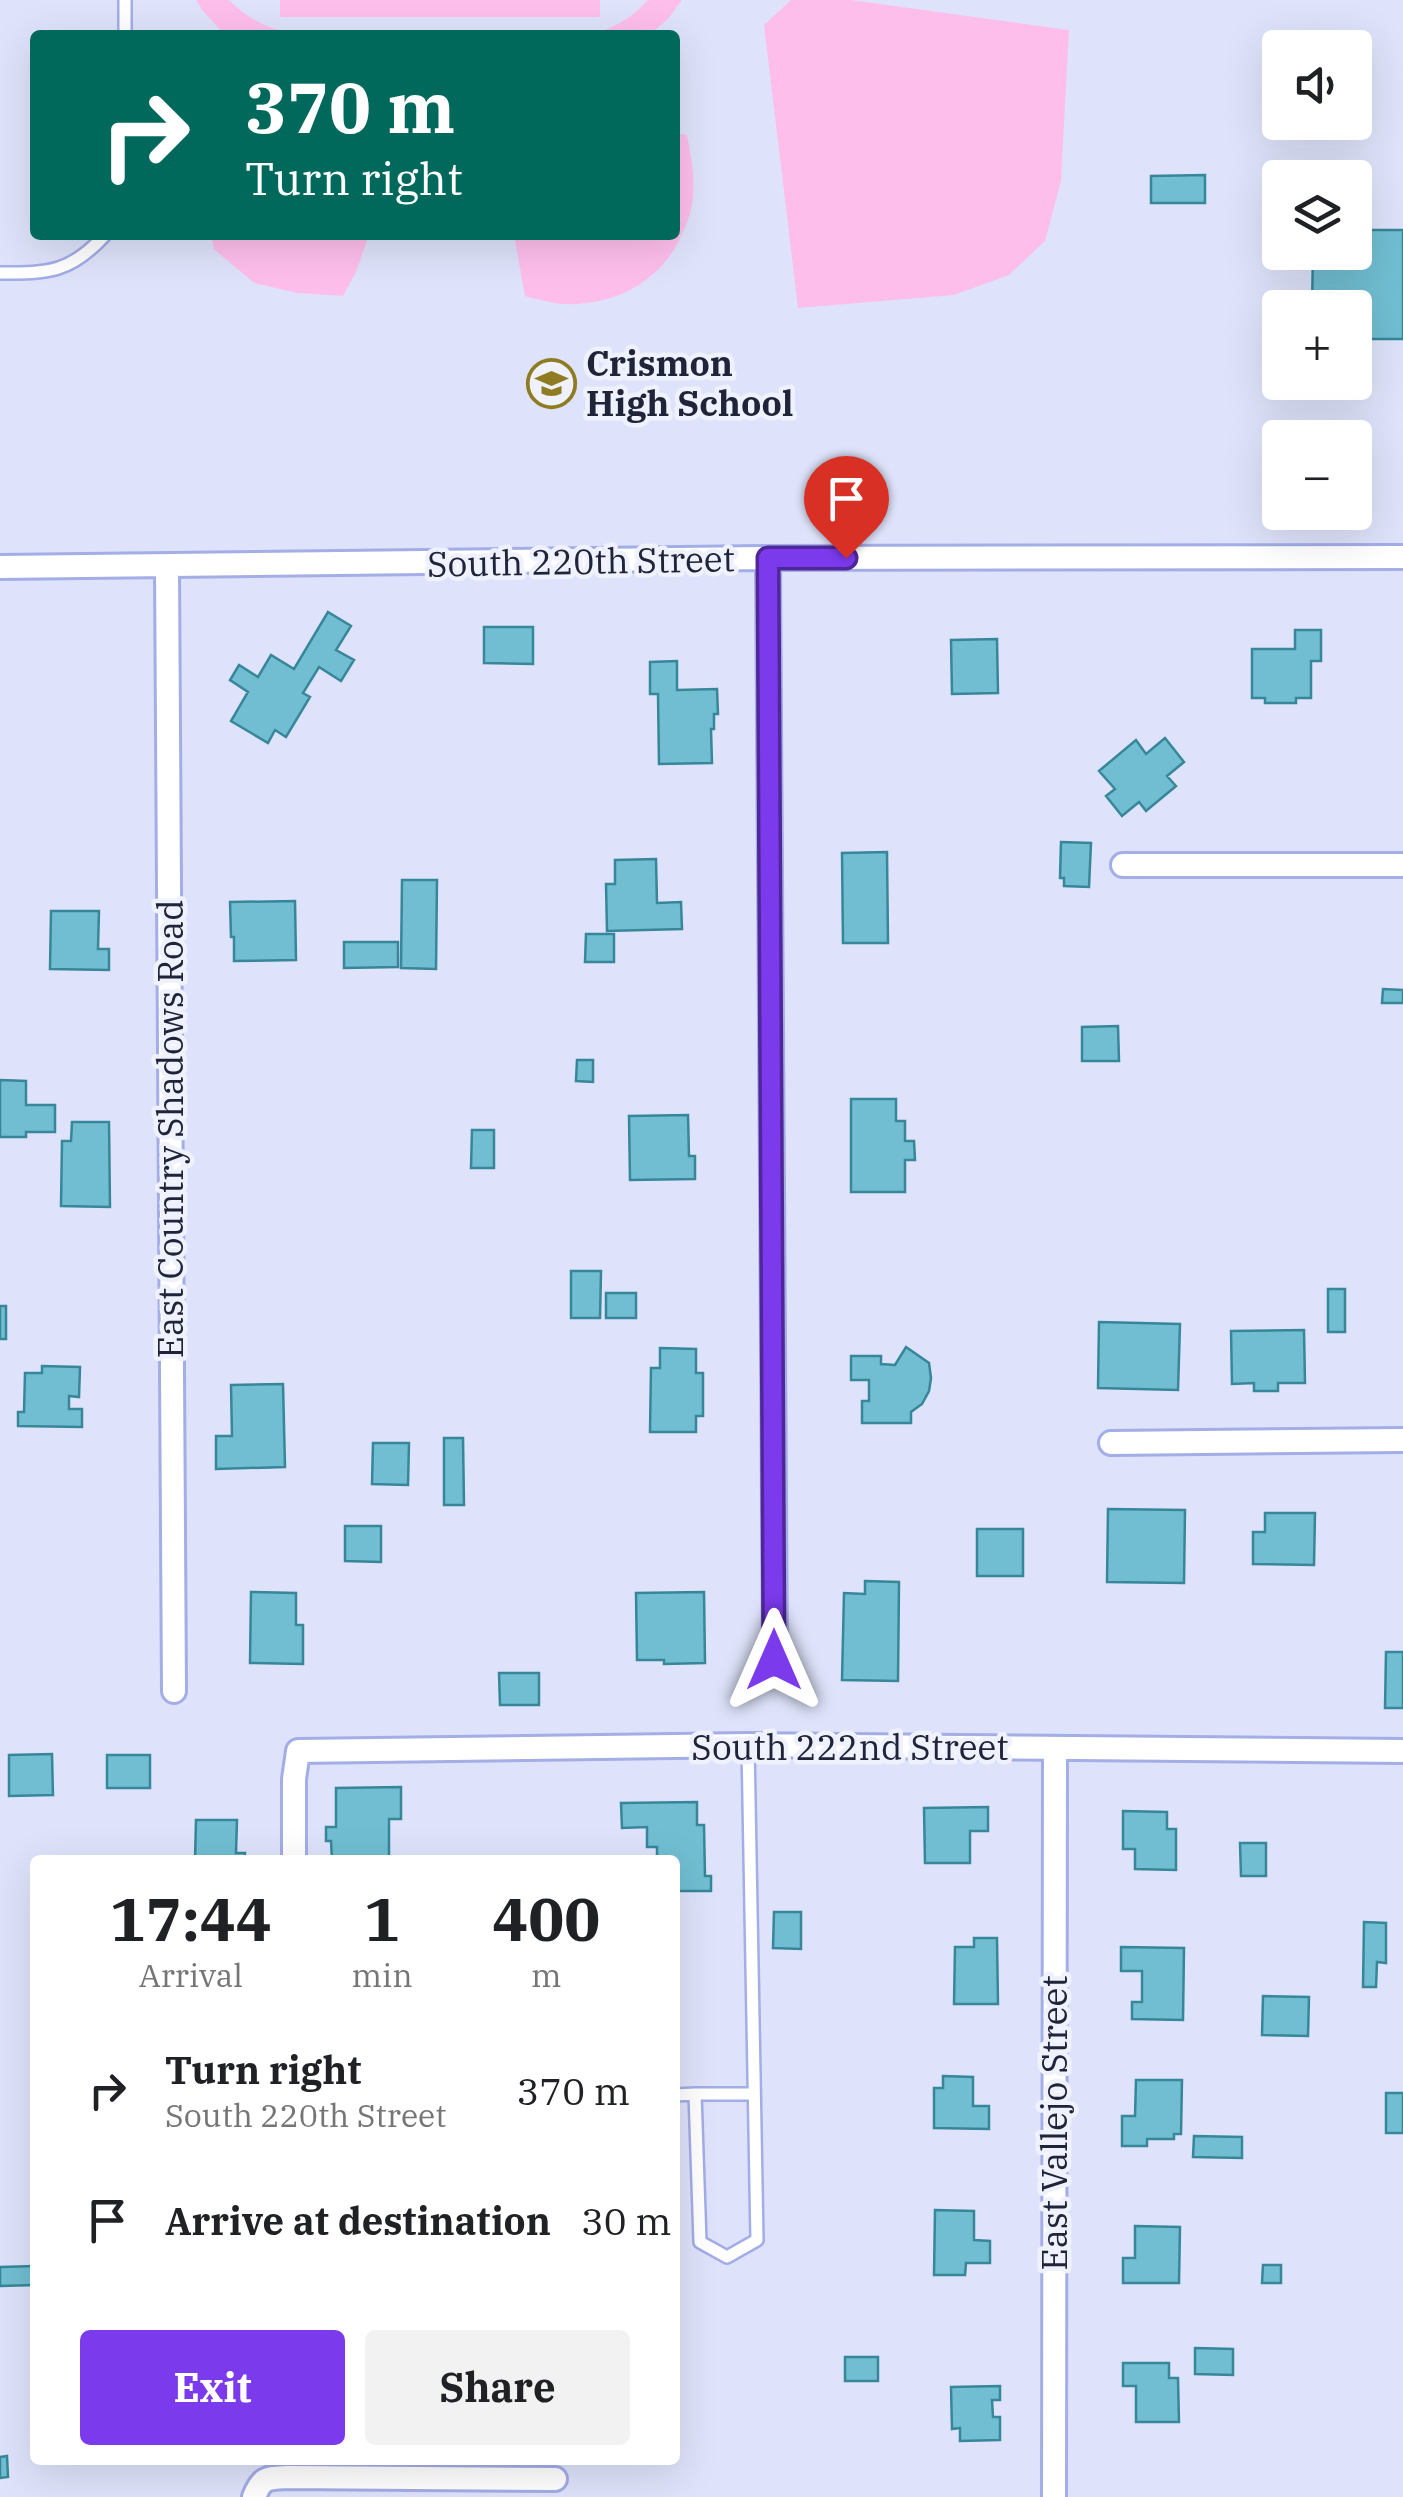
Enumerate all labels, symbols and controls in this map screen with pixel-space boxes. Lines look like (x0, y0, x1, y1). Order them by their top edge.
map controls (1262, 30, 1372, 530)
button: sound (1262, 30, 1372, 140)
text: 370 m (245, 61, 455, 152)
icon: right (80, 70, 210, 200)
text: Turn right (245, 149, 463, 207)
button: layers (1262, 160, 1372, 270)
button: + (1262, 290, 1372, 400)
place label: Crismon High School (586, 340, 793, 426)
school or university icon: Crismon High School (525, 357, 577, 409)
button: − (1262, 420, 1372, 530)
pin (804, 456, 889, 559)
icon: arrive (819, 471, 874, 526)
street label: South 220th Street (427, 535, 735, 587)
street label: East Country Shadows Road (147, 900, 193, 1358)
position arrow (722, 1608, 826, 1712)
street label: South 222nd Street (691, 1724, 1009, 1770)
text: 17:44 (110, 1879, 272, 1958)
text: 1 (364, 1879, 400, 1958)
text: 400 (492, 1879, 600, 1958)
text: Arrival (139, 1954, 243, 1996)
text: min (352, 1954, 413, 1996)
text: m (531, 1954, 562, 1996)
street label: East Vallejo Street (1031, 1975, 1077, 2271)
text: Turn right (165, 2045, 361, 2094)
icon: right (80, 2063, 135, 2118)
text: 370 m (517, 2066, 630, 2115)
text: South 220th Street (165, 2094, 447, 2136)
icon: arrive (80, 2193, 135, 2248)
text: Arrive at destination (165, 2196, 551, 2245)
text: 30 m (581, 2196, 672, 2245)
button: Exit (80, 2330, 345, 2445)
button: Share (365, 2330, 630, 2445)

